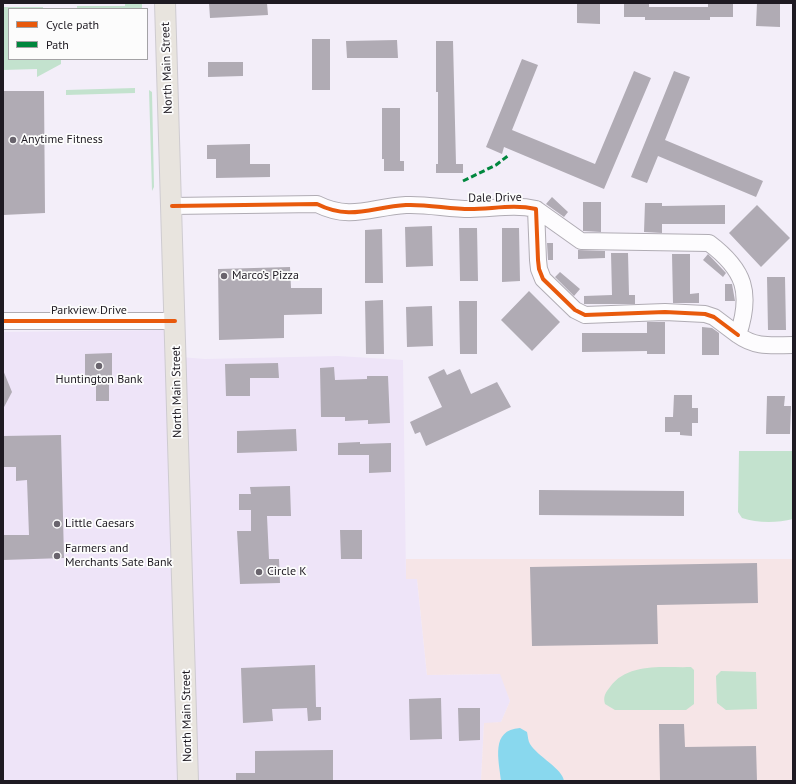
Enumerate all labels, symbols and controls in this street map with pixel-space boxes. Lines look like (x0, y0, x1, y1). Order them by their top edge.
legend (8, 8, 148, 60)
text: Cycle path (46, 17, 99, 32)
street label: North Main Street (158, 22, 176, 114)
text: Path (46, 37, 69, 52)
place label: Anytime Fitness (21, 133, 103, 147)
marker: Anytime Fitness (8, 135, 18, 145)
street label: Dale Drive (468, 190, 522, 206)
place label: Marco’s Pizza (232, 269, 299, 283)
marker: Marco’s Pizza (219, 271, 229, 281)
street label: Parkview Drive (51, 304, 127, 318)
street label: North Main Street (169, 346, 185, 438)
marker: Huntington Bank (94, 361, 104, 371)
place label: Huntington Bank (56, 373, 142, 387)
place label: Little Caesars (65, 517, 134, 531)
marker: Little Caesars (52, 519, 62, 529)
place label: Farmers and Merchants Sate Bank (65, 542, 172, 570)
marker: Farmers and Merchants Sate Bank (52, 551, 62, 561)
place label: Circle K (267, 565, 307, 579)
marker: Circle K (254, 567, 264, 577)
street label: North Main Street (179, 670, 195, 762)

